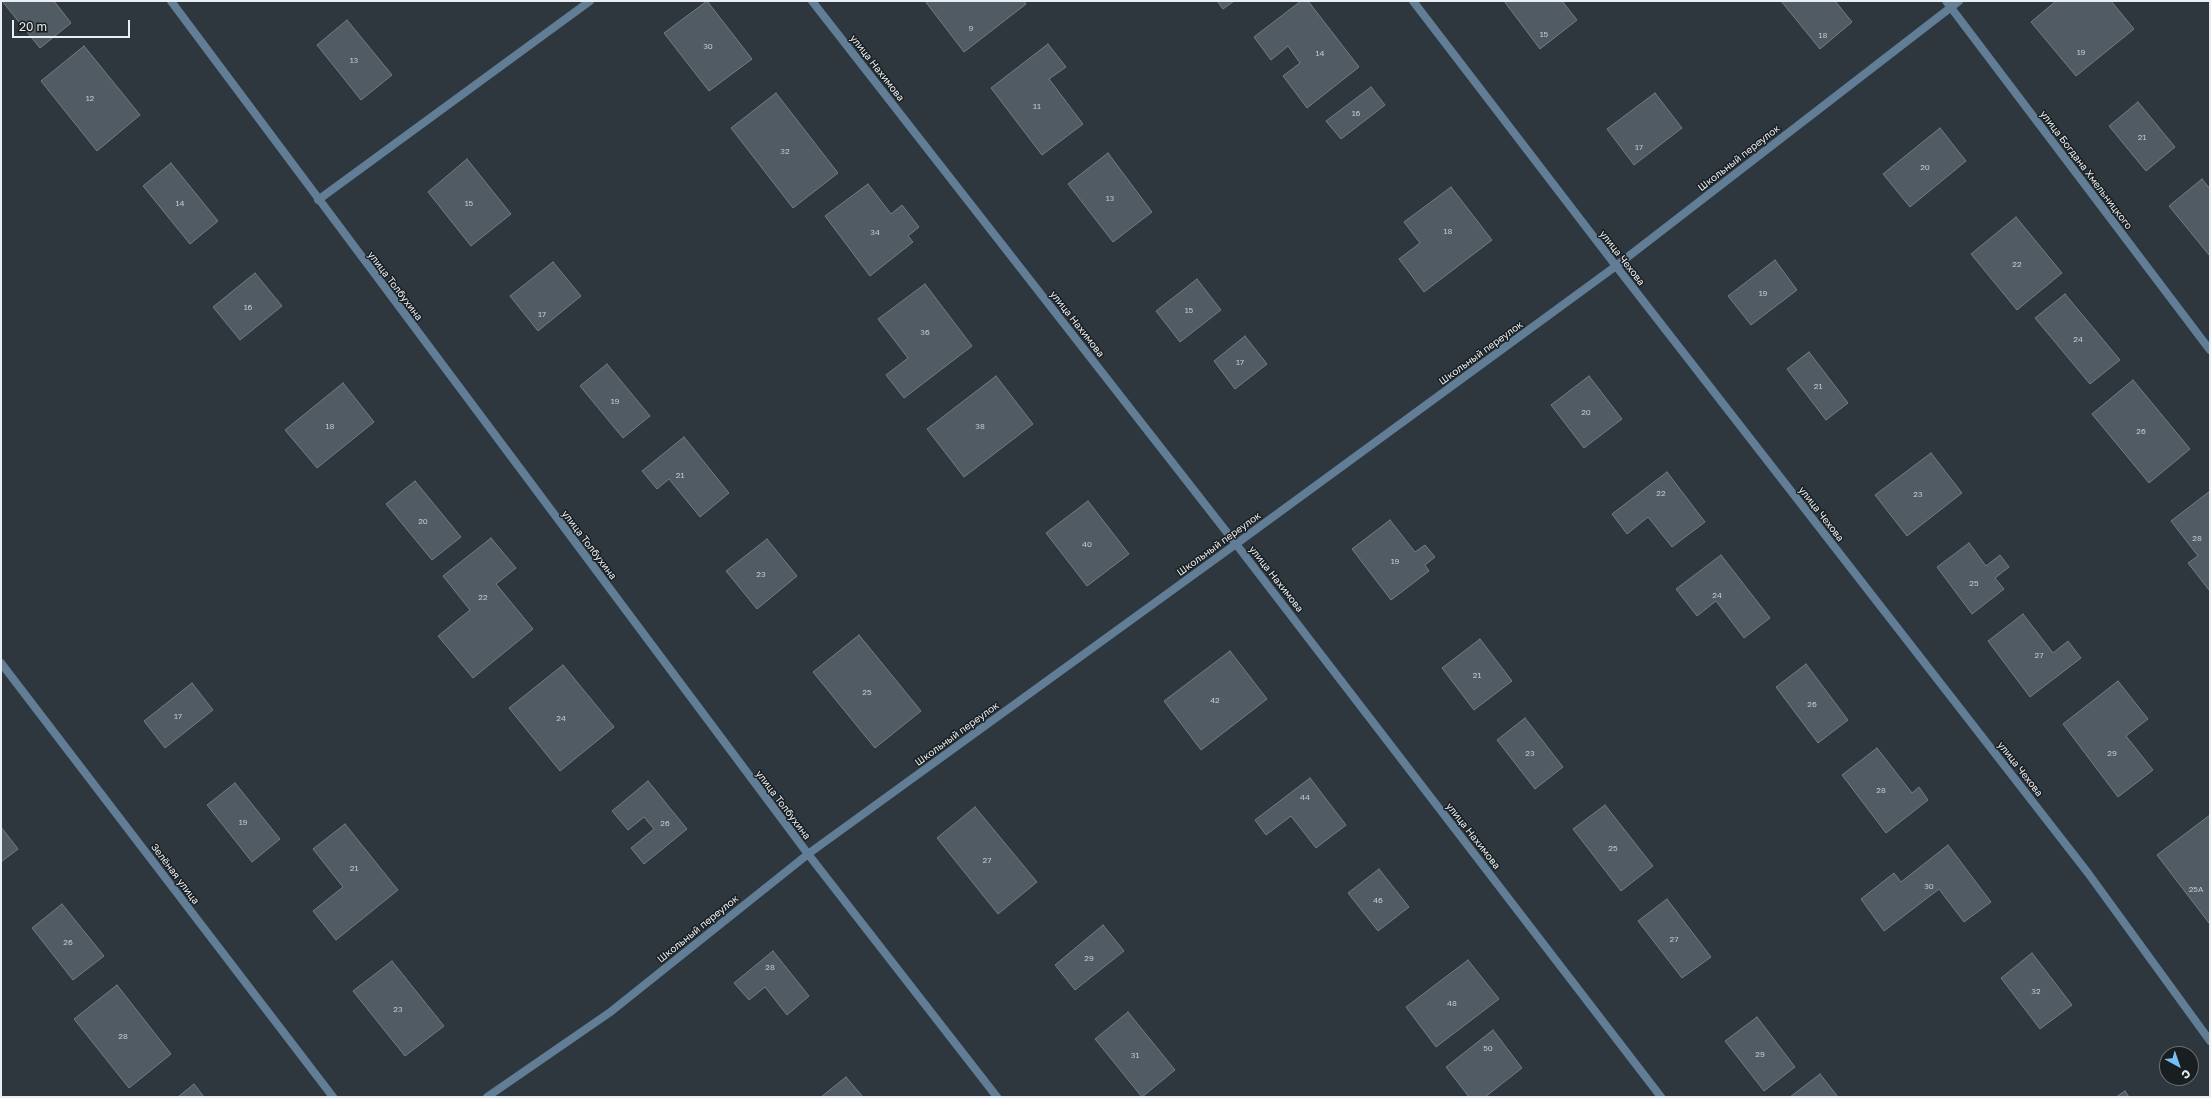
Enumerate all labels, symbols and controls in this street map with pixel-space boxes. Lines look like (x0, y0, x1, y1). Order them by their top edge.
scale bar (14, 12, 132, 38)
text: 20 m (19, 19, 47, 34)
house number: 9 (969, 23, 973, 33)
house number: 15 (1540, 29, 1548, 39)
house number: 18 (1819, 30, 1827, 40)
street label: улица Нахимова (847, 32, 907, 104)
house number: 30 (703, 41, 713, 51)
house number: 19 (2077, 47, 2085, 57)
house number: 14 (1316, 48, 1324, 58)
house number: 13 (350, 55, 358, 65)
house number: 12 (86, 93, 94, 103)
house number: 11 (1033, 101, 1041, 111)
house number: 16 (1352, 108, 1360, 118)
street label: улица Богдана Хмельницкого (2037, 108, 2135, 232)
street label: Школьный переулок (1696, 122, 1782, 194)
house number: 21 (2138, 132, 2146, 142)
house number: 17 (1635, 142, 1643, 152)
house number: 32 (780, 146, 790, 156)
house number: 20 (1920, 162, 1930, 172)
house number: 13 (1106, 193, 1114, 203)
house number: 14 (176, 198, 184, 208)
house number: 15 (465, 198, 473, 208)
house number: 18 (1444, 226, 1452, 236)
house number: 34 (870, 227, 880, 237)
street label: улица Чехова (1597, 228, 1647, 288)
street label: улица Толбухина (365, 249, 425, 323)
house number: 22 (2012, 259, 2022, 269)
street label: улица Нахимова (1047, 288, 1107, 360)
house number: 19 (1759, 288, 1767, 298)
house number: 16 (244, 302, 252, 312)
house number: 15 (1185, 305, 1193, 315)
house number: 17 (538, 309, 546, 319)
street label: Школьный переулок (1437, 319, 1525, 387)
house number: 36 (920, 327, 930, 337)
house number: 24 (2073, 334, 2083, 344)
house number: 17 (1236, 357, 1244, 367)
house number: 21 (1814, 381, 1822, 391)
house number: 19 (611, 396, 619, 406)
house number: 20 (1581, 407, 1591, 417)
house number: 18 (326, 421, 334, 431)
house number: 38 (975, 421, 985, 431)
house number: 26 (2136, 426, 2146, 436)
house number: 21 (676, 470, 684, 480)
street label: улица Чехова (1796, 484, 1846, 544)
house number: 22 (1656, 488, 1666, 498)
house number: 23 (1913, 489, 1923, 499)
street label: улица Толбухина (559, 508, 619, 582)
street label: Школьный переулок (1175, 510, 1263, 578)
house number: 20 (418, 516, 428, 526)
house number: 28 (2192, 533, 2202, 543)
house number: 40 (1082, 539, 1092, 549)
street label: улица Нахимова (1246, 543, 1306, 615)
house number: 19 (1391, 556, 1399, 566)
house number: 23 (756, 569, 766, 579)
house number: 25 (1969, 578, 1979, 588)
house number: 24 (1712, 590, 1722, 600)
house number: 22 (478, 592, 488, 602)
house number: 27 (2035, 650, 2043, 660)
house number: 21 (1473, 670, 1481, 680)
house number: 25 (862, 687, 872, 697)
house number: 42 (1210, 695, 1220, 705)
house number: 26 (1807, 699, 1817, 709)
street label: Школьный переулок (913, 700, 1001, 768)
house number: 17 (174, 711, 182, 721)
house number: 24 (556, 713, 566, 723)
street label: улица Чехова (1995, 739, 2045, 799)
house number: 23 (1525, 748, 1535, 758)
house number: 29 (2107, 748, 2117, 758)
street label: улица Толбухина (753, 768, 813, 842)
house number: 28 (1876, 785, 1886, 795)
house number: 44 (1300, 792, 1310, 802)
street label: улица Нахимова (1443, 800, 1503, 872)
house number: 19 (239, 817, 247, 827)
house number: 26 (660, 818, 670, 828)
street label: Зелёная улица (148, 841, 202, 907)
house number: 25 (1608, 843, 1618, 853)
house number: 27 (983, 855, 991, 865)
house number: 21 (350, 863, 358, 873)
house number: 30 (1924, 881, 1934, 891)
house number: 25А (2189, 884, 2203, 894)
street label: Школьный переулок (655, 893, 741, 965)
house number: 46 (1373, 895, 1383, 905)
house number: 27 (1670, 934, 1678, 944)
house number: 26 (63, 937, 73, 947)
house number: 29 (1084, 953, 1094, 963)
house number: 28 (765, 962, 775, 972)
house number: 32 (2031, 986, 2041, 996)
house number: 48 (1447, 998, 1457, 1008)
house number: 23 (393, 1004, 403, 1014)
house number: 28 (118, 1031, 128, 1041)
house number: 50 (1483, 1043, 1493, 1053)
north arrow (2159, 1046, 2199, 1086)
house number: 29 (1755, 1049, 1765, 1059)
house number: 31 (1131, 1050, 1139, 1060)
text: С (2179, 1067, 2194, 1082)

